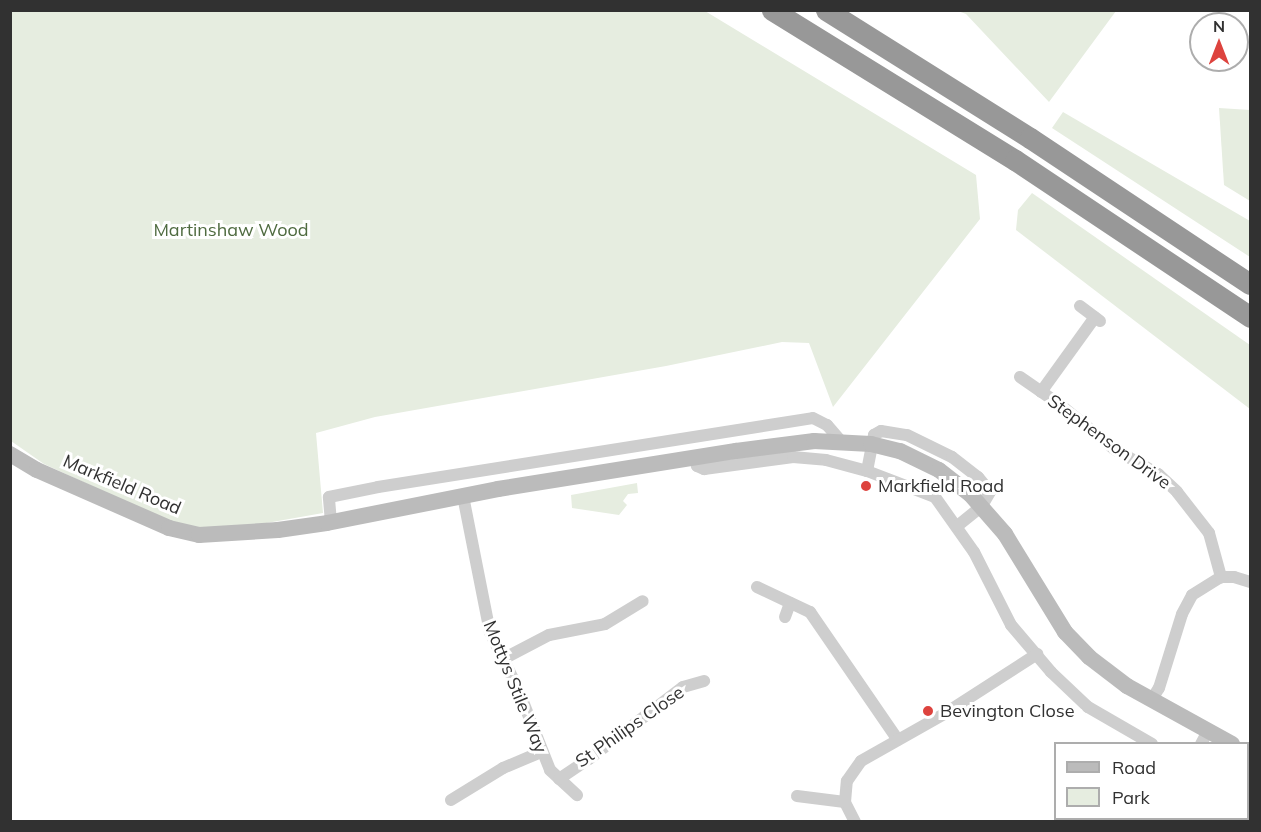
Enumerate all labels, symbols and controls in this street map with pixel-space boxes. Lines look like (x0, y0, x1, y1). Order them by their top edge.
north arrow (1189, 12, 1249, 72)
text: N (1213, 16, 1225, 36)
park label: Martinshaw Wood (153, 219, 309, 241)
street label: Stephenson Drive (1043, 390, 1175, 494)
street label: Markfield Road (60, 450, 184, 520)
place label: Markfield Road (878, 475, 1004, 497)
marker: Markfield Road (859, 479, 873, 493)
street label: Mottys Stile Way (479, 618, 551, 756)
street label: St Philips Close (572, 682, 688, 772)
place label: Bevington Close (940, 700, 1074, 722)
marker: Bevington Close (921, 704, 935, 718)
legend (1054, 742, 1249, 820)
text: Road (1112, 756, 1156, 779)
text: Park (1112, 786, 1150, 809)

